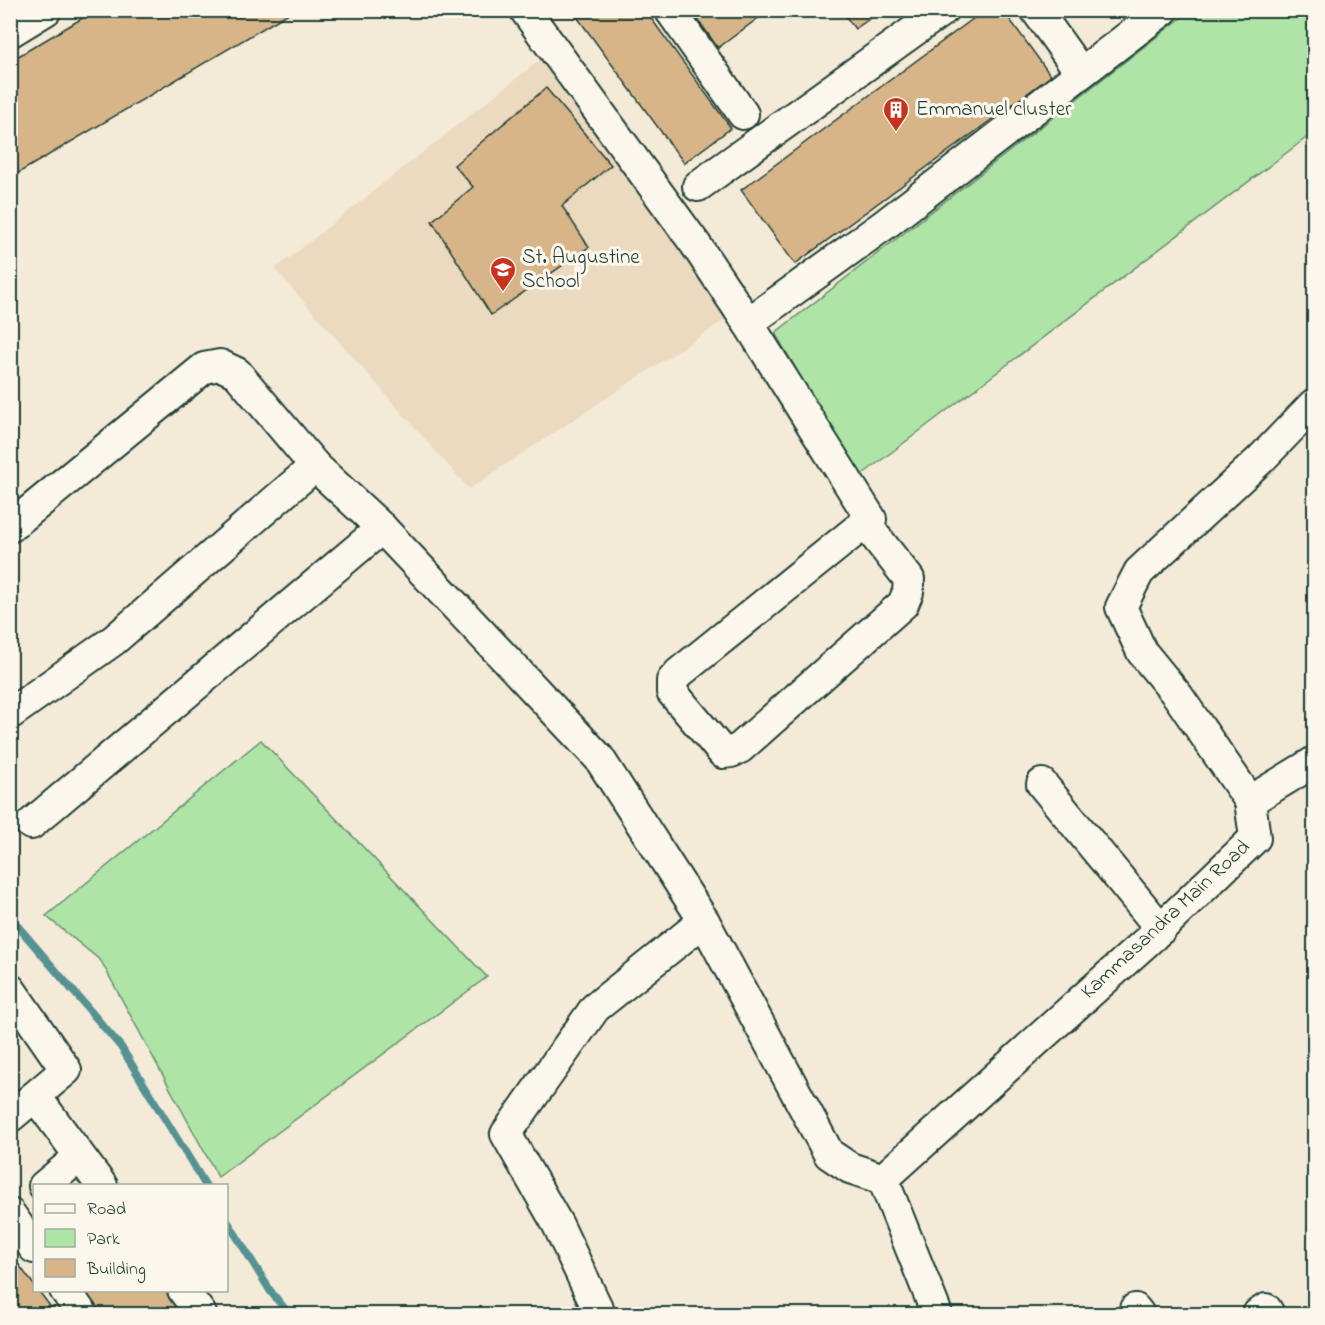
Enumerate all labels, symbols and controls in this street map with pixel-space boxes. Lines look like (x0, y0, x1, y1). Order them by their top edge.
building icon: Emmanuel cluster (881, 95, 911, 133)
place label: Emmanuel cluster (916, 95, 1072, 125)
place label: St. Augustine School (522, 243, 640, 297)
school or university icon: St. Augustine School (488, 255, 518, 293)
street label: Kammasandra Main Road (1075, 833, 1258, 1007)
legend (33, 1184, 228, 1292)
text: Road (87, 1197, 126, 1223)
text: Park (87, 1227, 120, 1253)
text: Building (86, 1257, 146, 1284)

